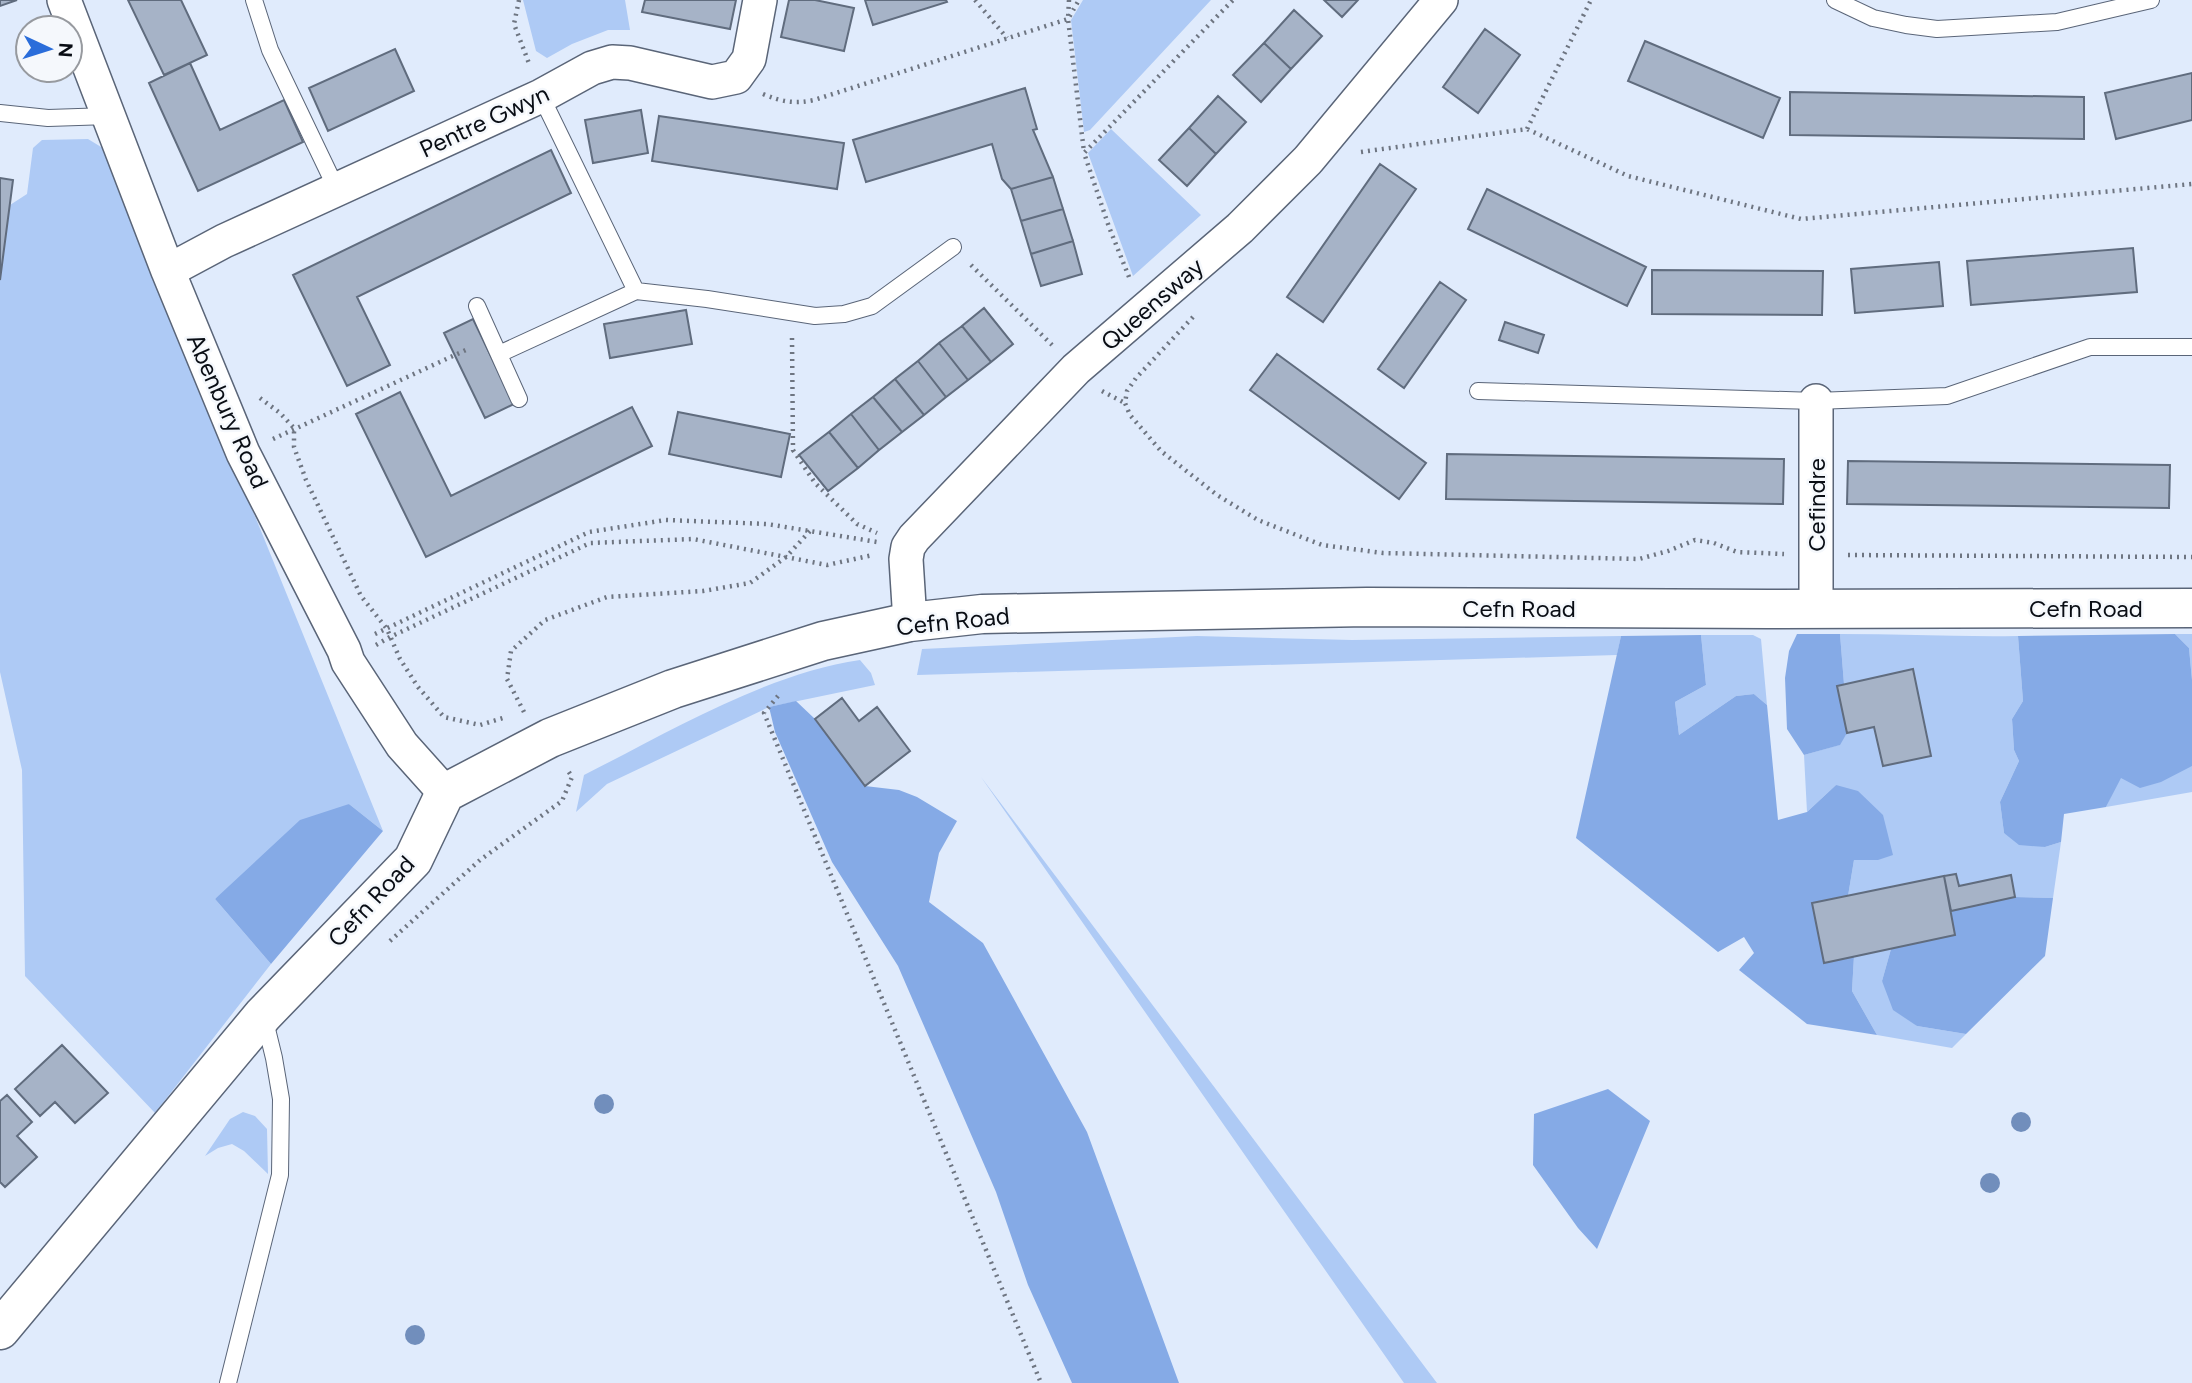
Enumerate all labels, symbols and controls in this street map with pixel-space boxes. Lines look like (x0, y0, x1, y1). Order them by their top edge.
north arrow (14, 14, 84, 84)
text: N (53, 42, 77, 58)
street label: Pentre Gwyn (415, 78, 553, 164)
street label: Queensway (1095, 251, 1209, 356)
street label: Abenbury Road (181, 329, 275, 493)
street label: Cefindre (1802, 458, 1831, 552)
street label: Cefn Road (1462, 594, 1576, 623)
street label: Cefn Road (2029, 594, 2143, 623)
street label: Cefn Road (895, 601, 1011, 641)
street label: Cefn Road (322, 849, 420, 953)

